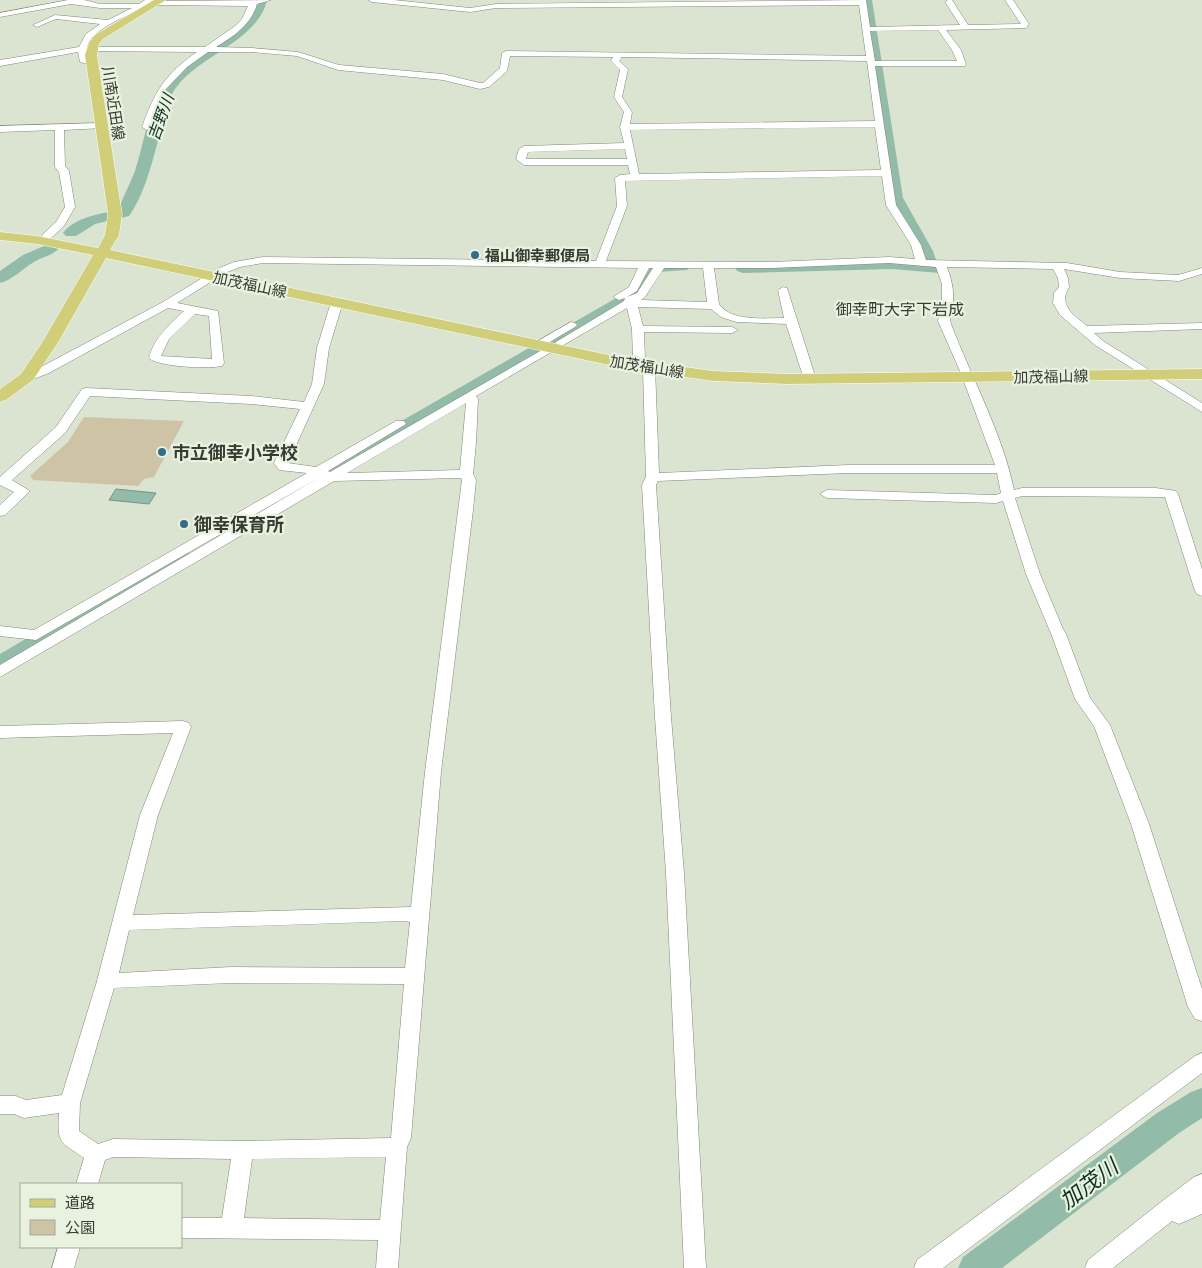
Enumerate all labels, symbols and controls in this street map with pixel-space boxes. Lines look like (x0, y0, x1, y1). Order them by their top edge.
street label: 川南近田線 (99, 65, 129, 141)
water label: 吉野川 (143, 89, 178, 143)
place label: 福山御幸郵便局 (484, 246, 590, 264)
marker: 福山御幸郵便局 (469, 249, 481, 261)
street label: 加茂福山線 (211, 267, 289, 301)
district label: 御幸町大字下岩成 (836, 299, 964, 318)
street label: 加茂福山線 (609, 351, 685, 381)
street label: 加茂福山線 (1013, 366, 1089, 386)
place label: 市立御幸小学校 (172, 441, 298, 463)
marker: 市立御幸小学校 (156, 446, 168, 458)
place label: 御幸保育所 (193, 513, 284, 535)
marker: 御幸保育所 (178, 518, 190, 530)
water label: 加茂川 (1054, 1152, 1124, 1213)
legend (20, 1183, 182, 1248)
text: 道路 (65, 1193, 95, 1211)
text: 公園 (65, 1218, 95, 1236)

